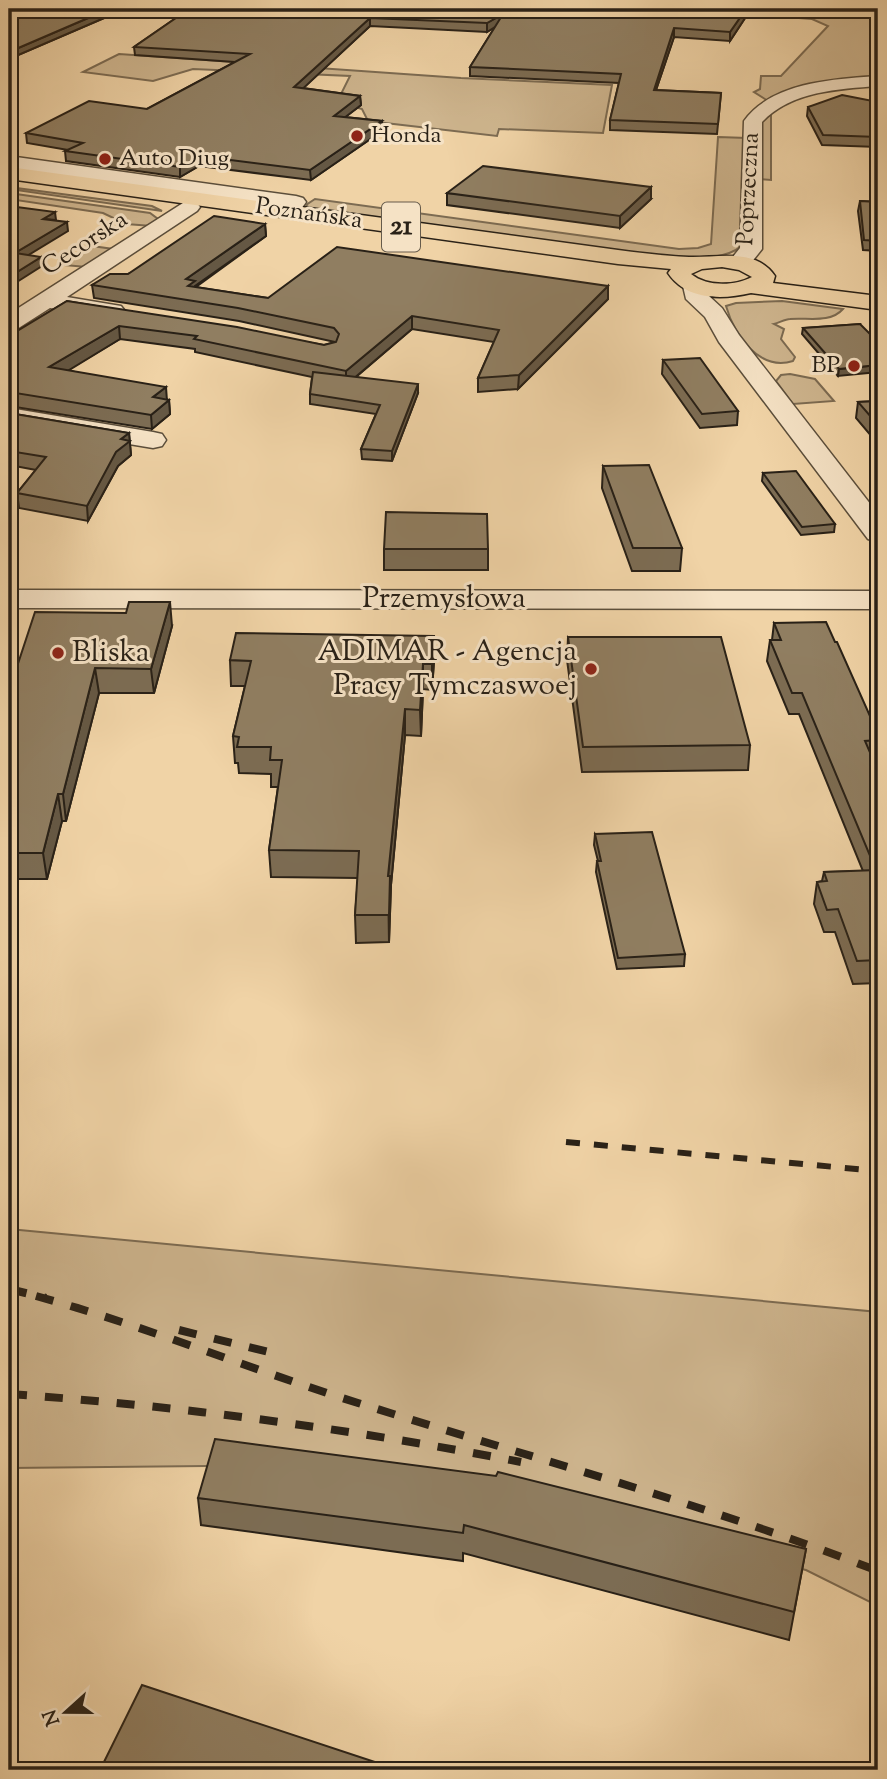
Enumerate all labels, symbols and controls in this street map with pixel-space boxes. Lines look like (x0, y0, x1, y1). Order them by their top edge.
place label: Honda (371, 119, 442, 153)
marker: Honda (349, 128, 365, 144)
street label: Poprzeczna (729, 132, 769, 246)
place label: Auto Diug (119, 142, 229, 176)
marker: Auto Diug (97, 151, 113, 167)
street label: Poznańska (253, 190, 365, 238)
road number: 21 (382, 202, 420, 252)
street label: Cecorska (35, 203, 135, 285)
place label: BP (811, 349, 840, 383)
marker: BP (846, 358, 862, 374)
street label: Przemysłowa (362, 578, 526, 621)
place label: ADIMAR - Agencja Pracy Tymczaswoej (317, 631, 577, 708)
place label: Bliska (72, 632, 150, 675)
marker: Bliska (50, 645, 66, 661)
marker: ADIMAR - Agencja Pracy Tymczaswoej (583, 661, 599, 677)
north arrow (32, 1678, 102, 1748)
text: N (37, 1705, 68, 1729)

